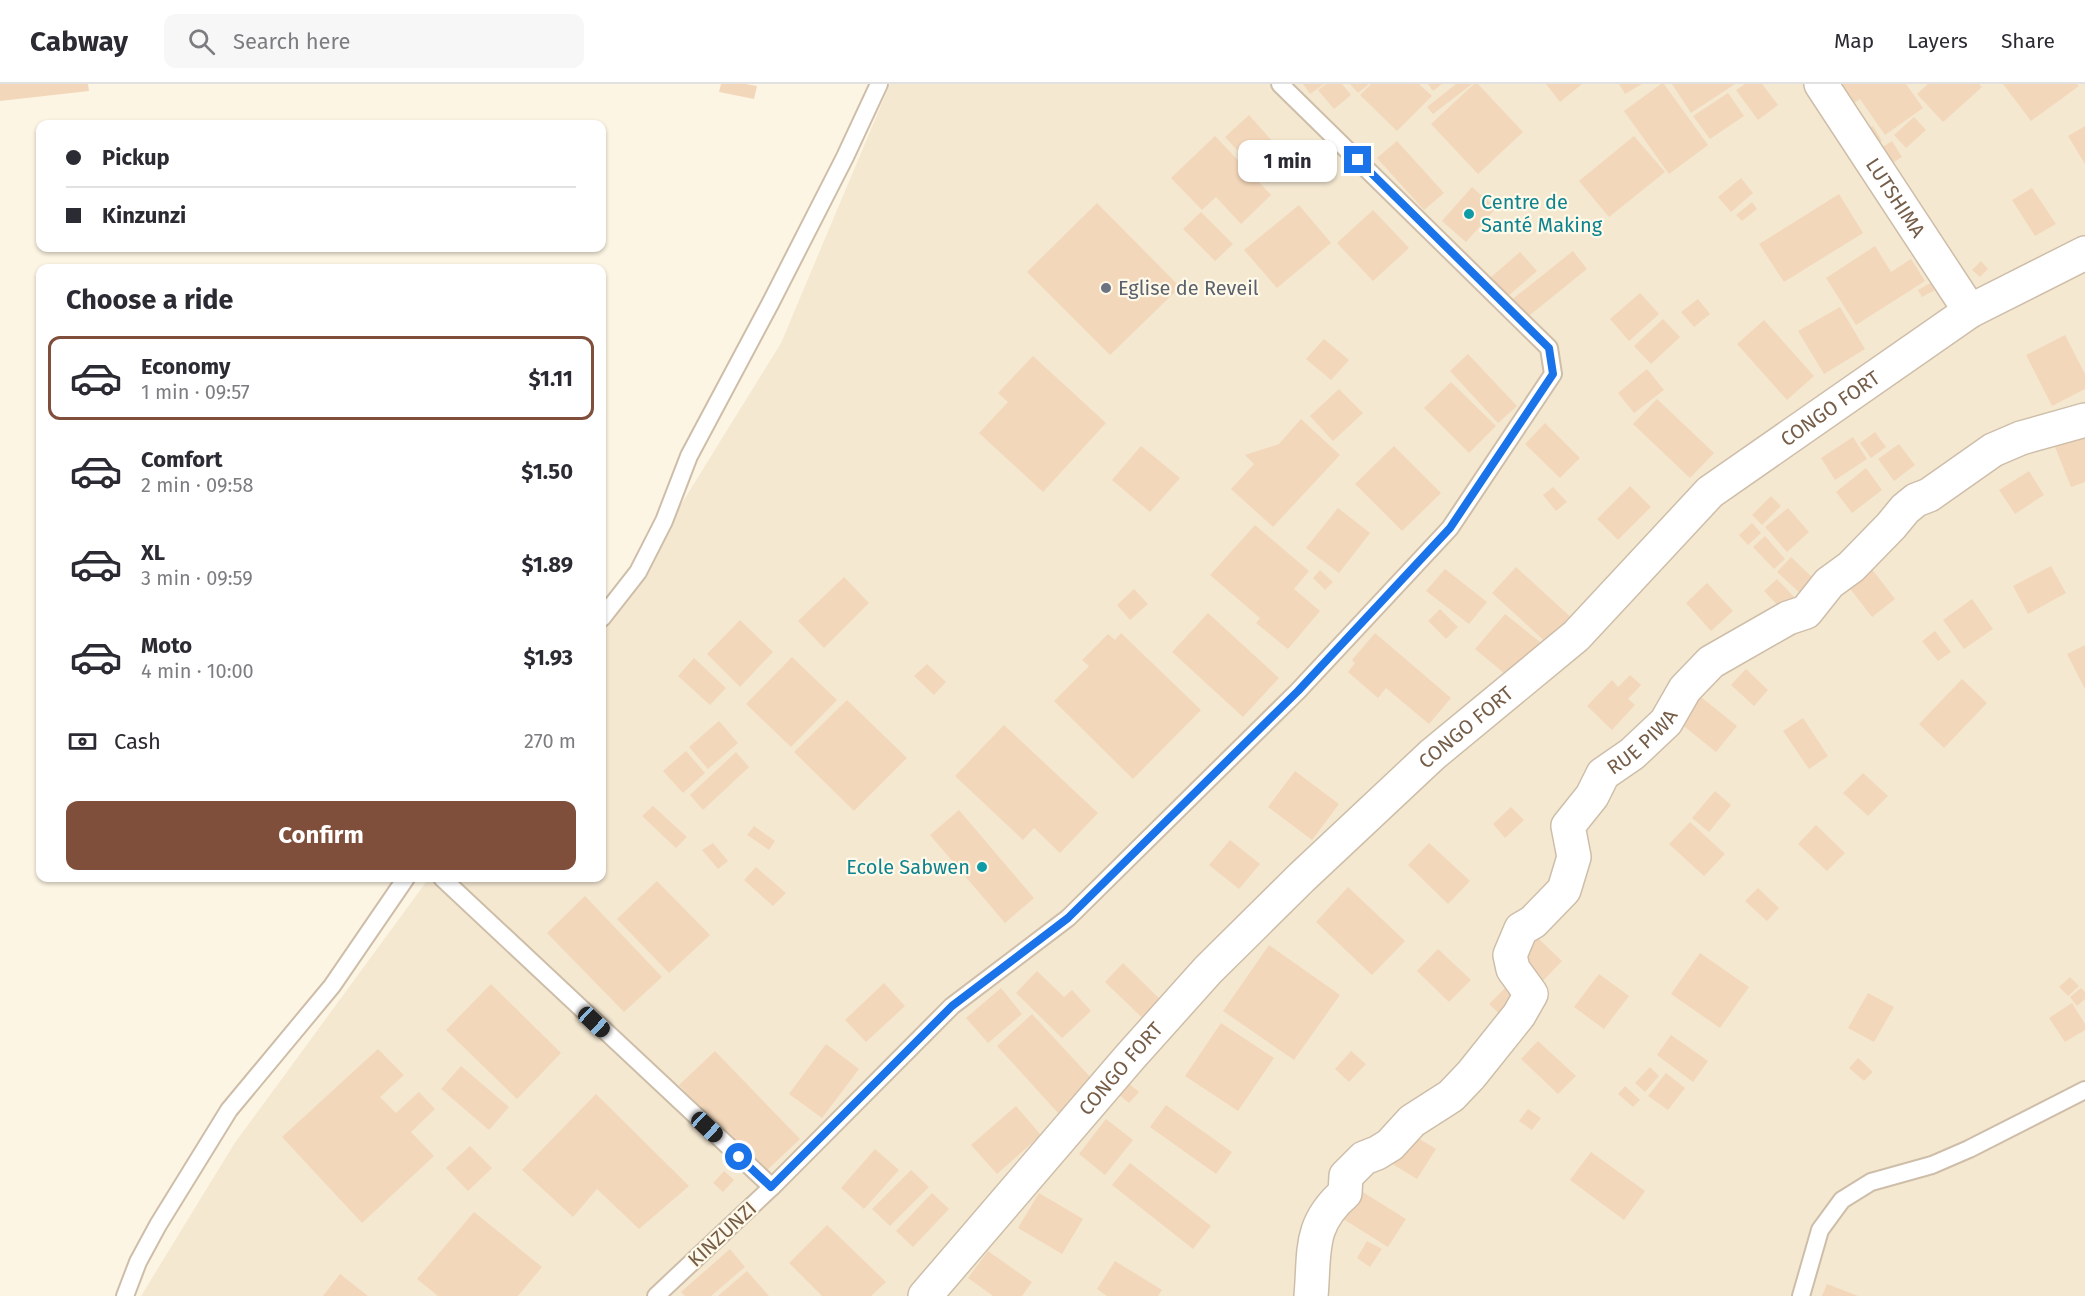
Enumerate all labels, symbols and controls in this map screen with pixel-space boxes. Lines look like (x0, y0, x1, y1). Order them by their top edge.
search box (164, 14, 584, 68)
text: Cabway (30, 25, 128, 58)
icon: search (185, 25, 218, 58)
text: Search here (233, 28, 350, 55)
text: Map (1834, 28, 1874, 54)
text: Layers (1907, 28, 1968, 54)
text: Share (2001, 28, 2055, 54)
callout: 1 min (1238, 139, 1337, 181)
text: Pickup (102, 144, 170, 171)
route end (1344, 146, 1371, 173)
text: 1 min (1263, 149, 1312, 173)
street label: LUTSHIMA (1861, 153, 1931, 242)
place label: Centre de Santé Making (1481, 190, 1603, 237)
text: Kinzunzi (102, 202, 186, 229)
marker: Centre de Santé Making (1462, 207, 1476, 221)
place label: Eglise de Reveil (1118, 276, 1259, 300)
marker: Eglise de Reveil (1099, 281, 1113, 295)
text: Choose a ride (66, 284, 233, 316)
icon: car (69, 351, 123, 405)
text: Economy (141, 353, 230, 380)
text: $1.11 (528, 365, 573, 392)
street label: CONGO FORT (1776, 365, 1885, 451)
text: 1 min · 09:57 (141, 380, 250, 404)
icon: car (69, 444, 123, 498)
text: Comfort (141, 446, 222, 473)
text: $1.50 (521, 458, 573, 485)
text: 2 min · 09:58 (141, 473, 253, 497)
icon: car (69, 537, 123, 591)
text: XL (141, 539, 165, 566)
text: $1.89 (521, 551, 573, 578)
text: 3 min · 09:59 (141, 566, 253, 590)
icon: car (69, 630, 123, 684)
text: Moto (141, 632, 192, 659)
text: $1.93 (523, 644, 573, 671)
text: 4 min · 10:00 (141, 659, 254, 683)
street label: CONGO FORT (1414, 681, 1518, 773)
street label: RUE PIWA (1602, 705, 1683, 780)
icon: cash (66, 725, 99, 758)
text: Cash (114, 728, 161, 755)
text: 270 m (524, 729, 576, 753)
button: Confirm (66, 801, 576, 870)
place label: Ecole Sabwen (846, 855, 970, 879)
marker: Ecole Sabwen (975, 860, 989, 874)
car (575, 1003, 613, 1041)
street label: CONGO FORT (1074, 1017, 1168, 1120)
car (688, 1108, 726, 1146)
route start (725, 1143, 752, 1170)
street label: KINZUNZI (683, 1196, 761, 1272)

